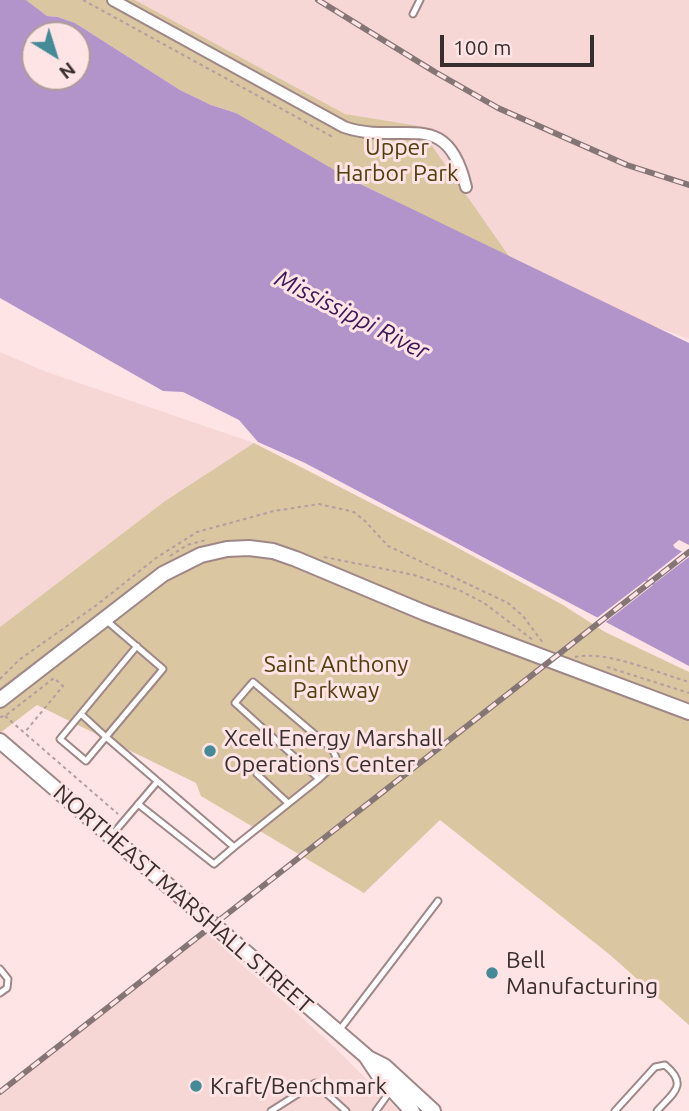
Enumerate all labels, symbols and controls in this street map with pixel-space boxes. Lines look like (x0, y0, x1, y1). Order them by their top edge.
north arrow (21, 21, 91, 91)
scale bar (444, 21, 598, 65)
text: 100 m (453, 35, 511, 59)
text: N (55, 58, 80, 84)
park label: Upper Harbor Park (335, 133, 459, 187)
water label: Mississippi River (270, 264, 434, 366)
park label: Saint Anthony Parkway (264, 650, 408, 704)
place label: Xcell Energy Marshall Operations Center (224, 724, 443, 778)
marker: Xcell Energy Marshall Operations Center (202, 743, 218, 759)
street label: NORTHEAST MARSHALL STREET (48, 779, 318, 1019)
place label: Bell Manufacturing (506, 946, 658, 1000)
marker: Bell Manufacturing (484, 965, 500, 981)
place label: Kraft/Benchmark (210, 1072, 387, 1100)
marker: Kraft/Benchmark (188, 1078, 204, 1094)

